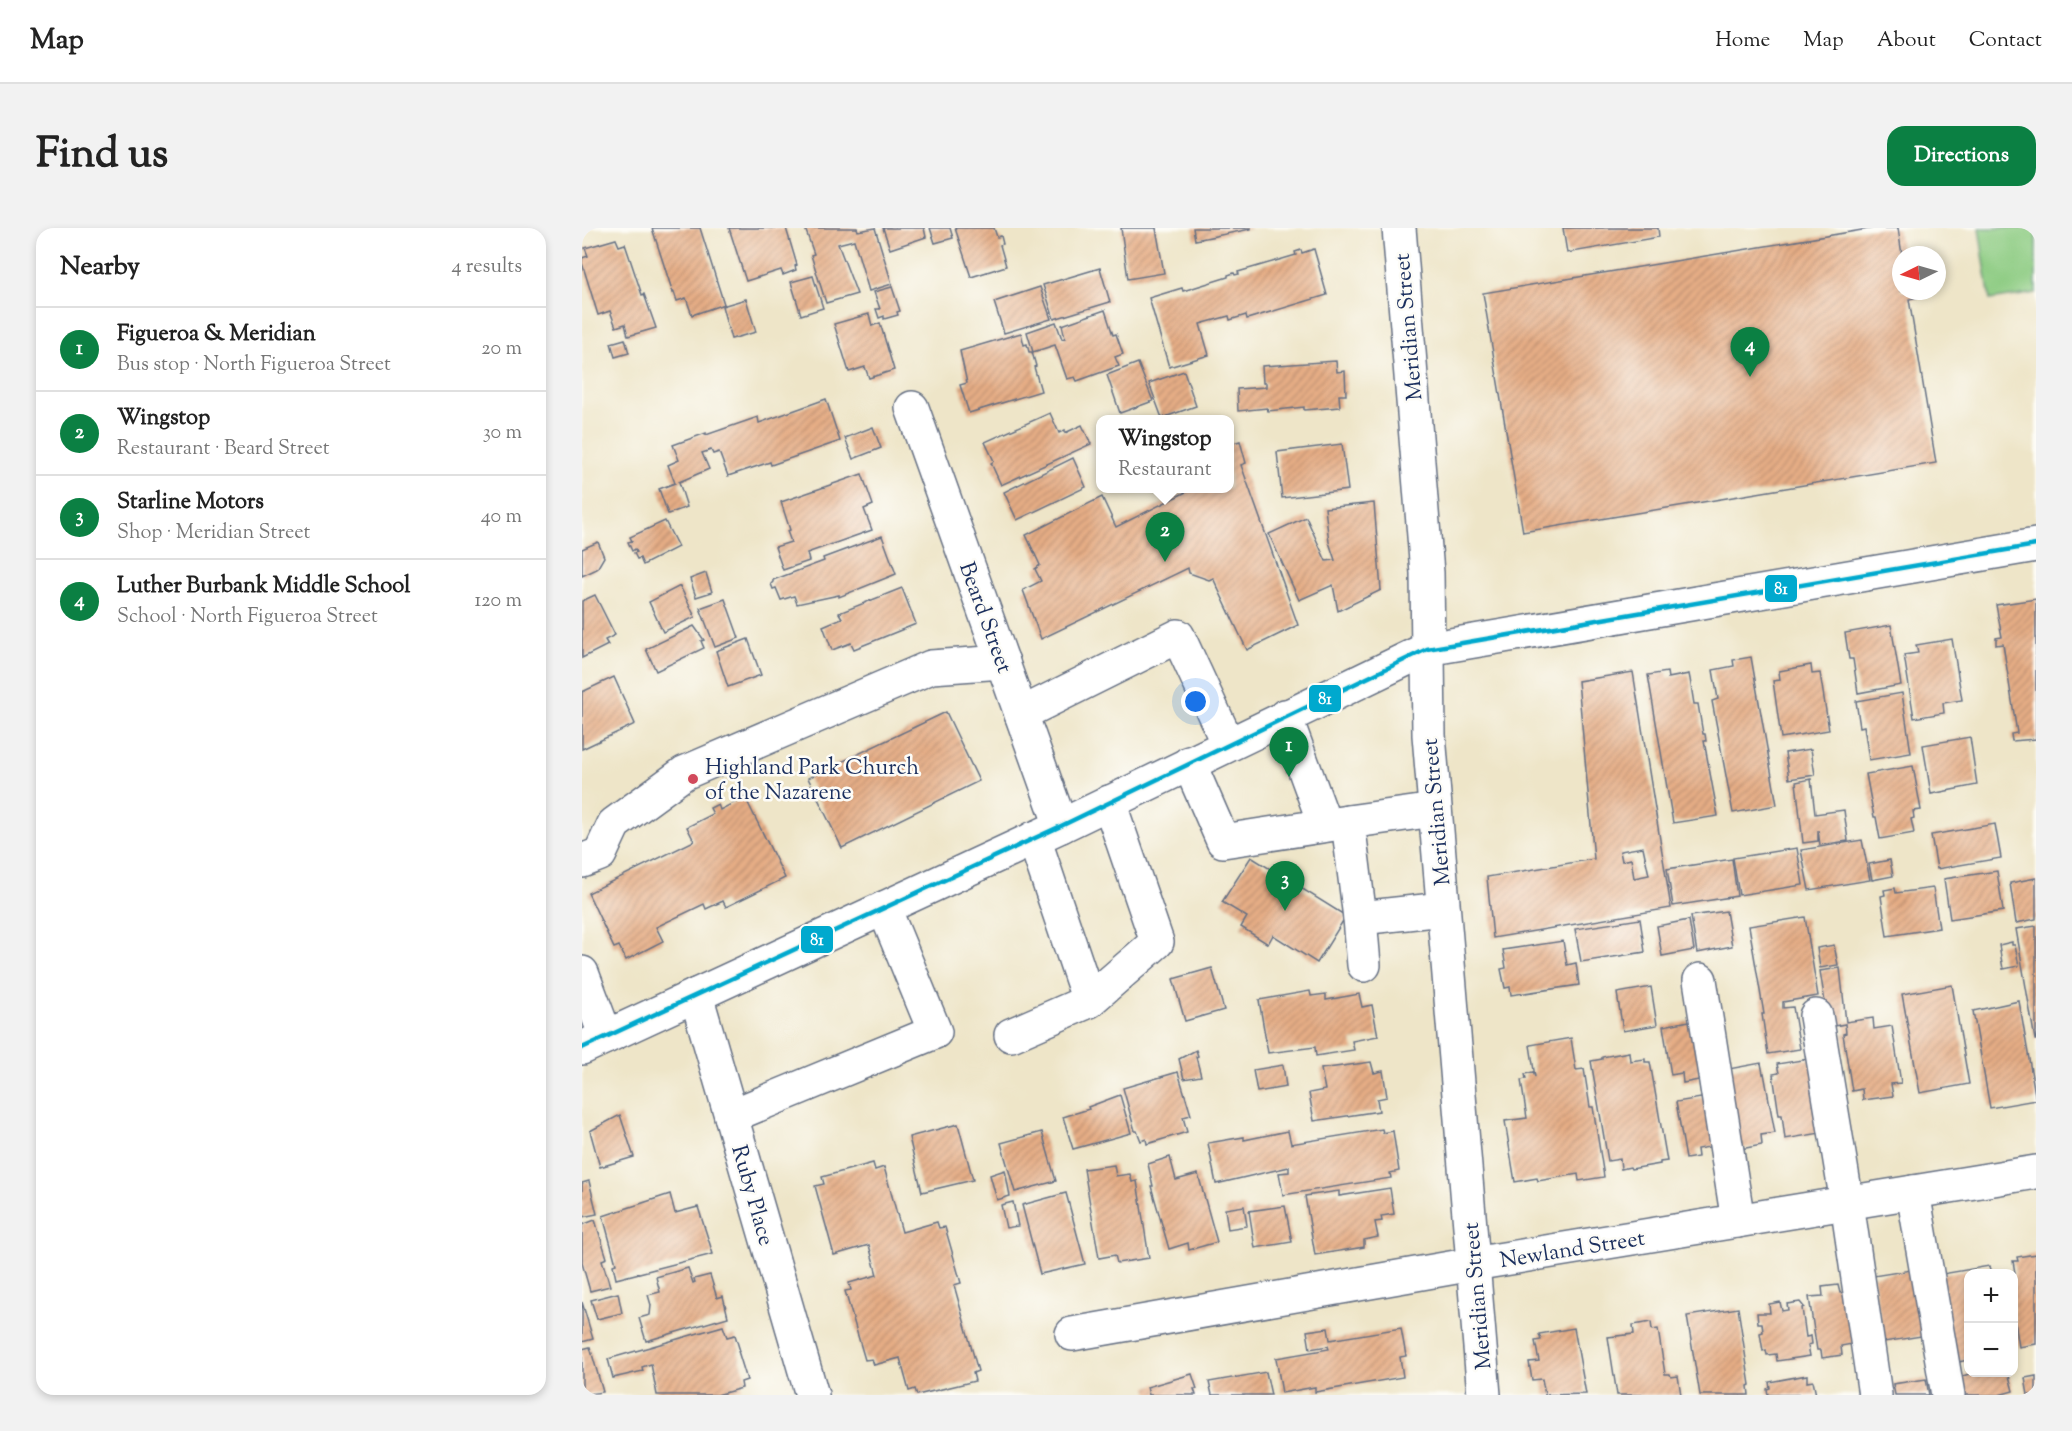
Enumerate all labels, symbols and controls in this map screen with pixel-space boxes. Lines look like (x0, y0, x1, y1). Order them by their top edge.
text: Map (30, 21, 84, 61)
text: Home (1715, 26, 1770, 56)
text: Map (1803, 26, 1844, 56)
text: About (1877, 26, 1936, 56)
text: Contact (1969, 26, 2042, 56)
text: Find us (36, 126, 168, 186)
button: Directions (1887, 126, 2036, 186)
north arrow (1892, 246, 1946, 300)
text: Nearby (60, 249, 140, 286)
street label: Meridian Street (1388, 251, 1432, 402)
text: 4 results (451, 253, 522, 282)
text: Figueroa & Meridian (117, 319, 316, 351)
pin: 4 (1730, 328, 1770, 377)
text: 1 (76, 335, 83, 364)
text: 20 m (481, 335, 522, 364)
text: Bus stop · North Figueroa Street (117, 351, 391, 380)
text: Wingstop (117, 403, 210, 435)
popup (1096, 415, 1234, 493)
text: 2 (75, 419, 84, 448)
text: 30 m (483, 419, 522, 448)
text: Wingstop (1118, 424, 1211, 456)
text: Restaurant · Beard Street (117, 435, 330, 464)
text: Restaurant (1118, 456, 1212, 485)
text: Starline Motors (117, 487, 264, 519)
text: 3 (75, 503, 84, 532)
text: 40 m (481, 503, 522, 532)
pin: 2 (1146, 512, 1184, 562)
text: Shop · Meridian Street (117, 519, 310, 548)
street label: Beard Street (949, 558, 1019, 678)
text: Luther Burbank Middle School (117, 571, 410, 603)
line badge: 81 (1764, 574, 1798, 603)
text: 81 (1774, 579, 1788, 602)
text: 4 (74, 587, 85, 616)
text: 120 m (474, 587, 522, 616)
text: School · North Figueroa Street (117, 603, 378, 632)
line badge: 81 (1308, 684, 1342, 713)
your location (1181, 687, 1210, 716)
text: 81 (1318, 689, 1332, 712)
pin: 1 (1270, 728, 1308, 777)
street label: Meridian Street (1416, 736, 1460, 887)
place label: Highland Park Church of the Nazarene (705, 753, 919, 810)
marker: Highland Park Church of the Nazarene (686, 772, 700, 786)
pin: 3 (1266, 862, 1304, 911)
line badge: 81 (800, 925, 834, 954)
text: 81 (810, 930, 824, 953)
street label: Ruby Place (722, 1142, 781, 1250)
street label: Meridian Street (1457, 1220, 1501, 1371)
street label: Newland Street (1498, 1224, 1648, 1278)
map controls (1964, 1269, 2018, 1377)
button: + (1964, 1269, 2018, 1323)
button: − (1964, 1323, 2018, 1377)

